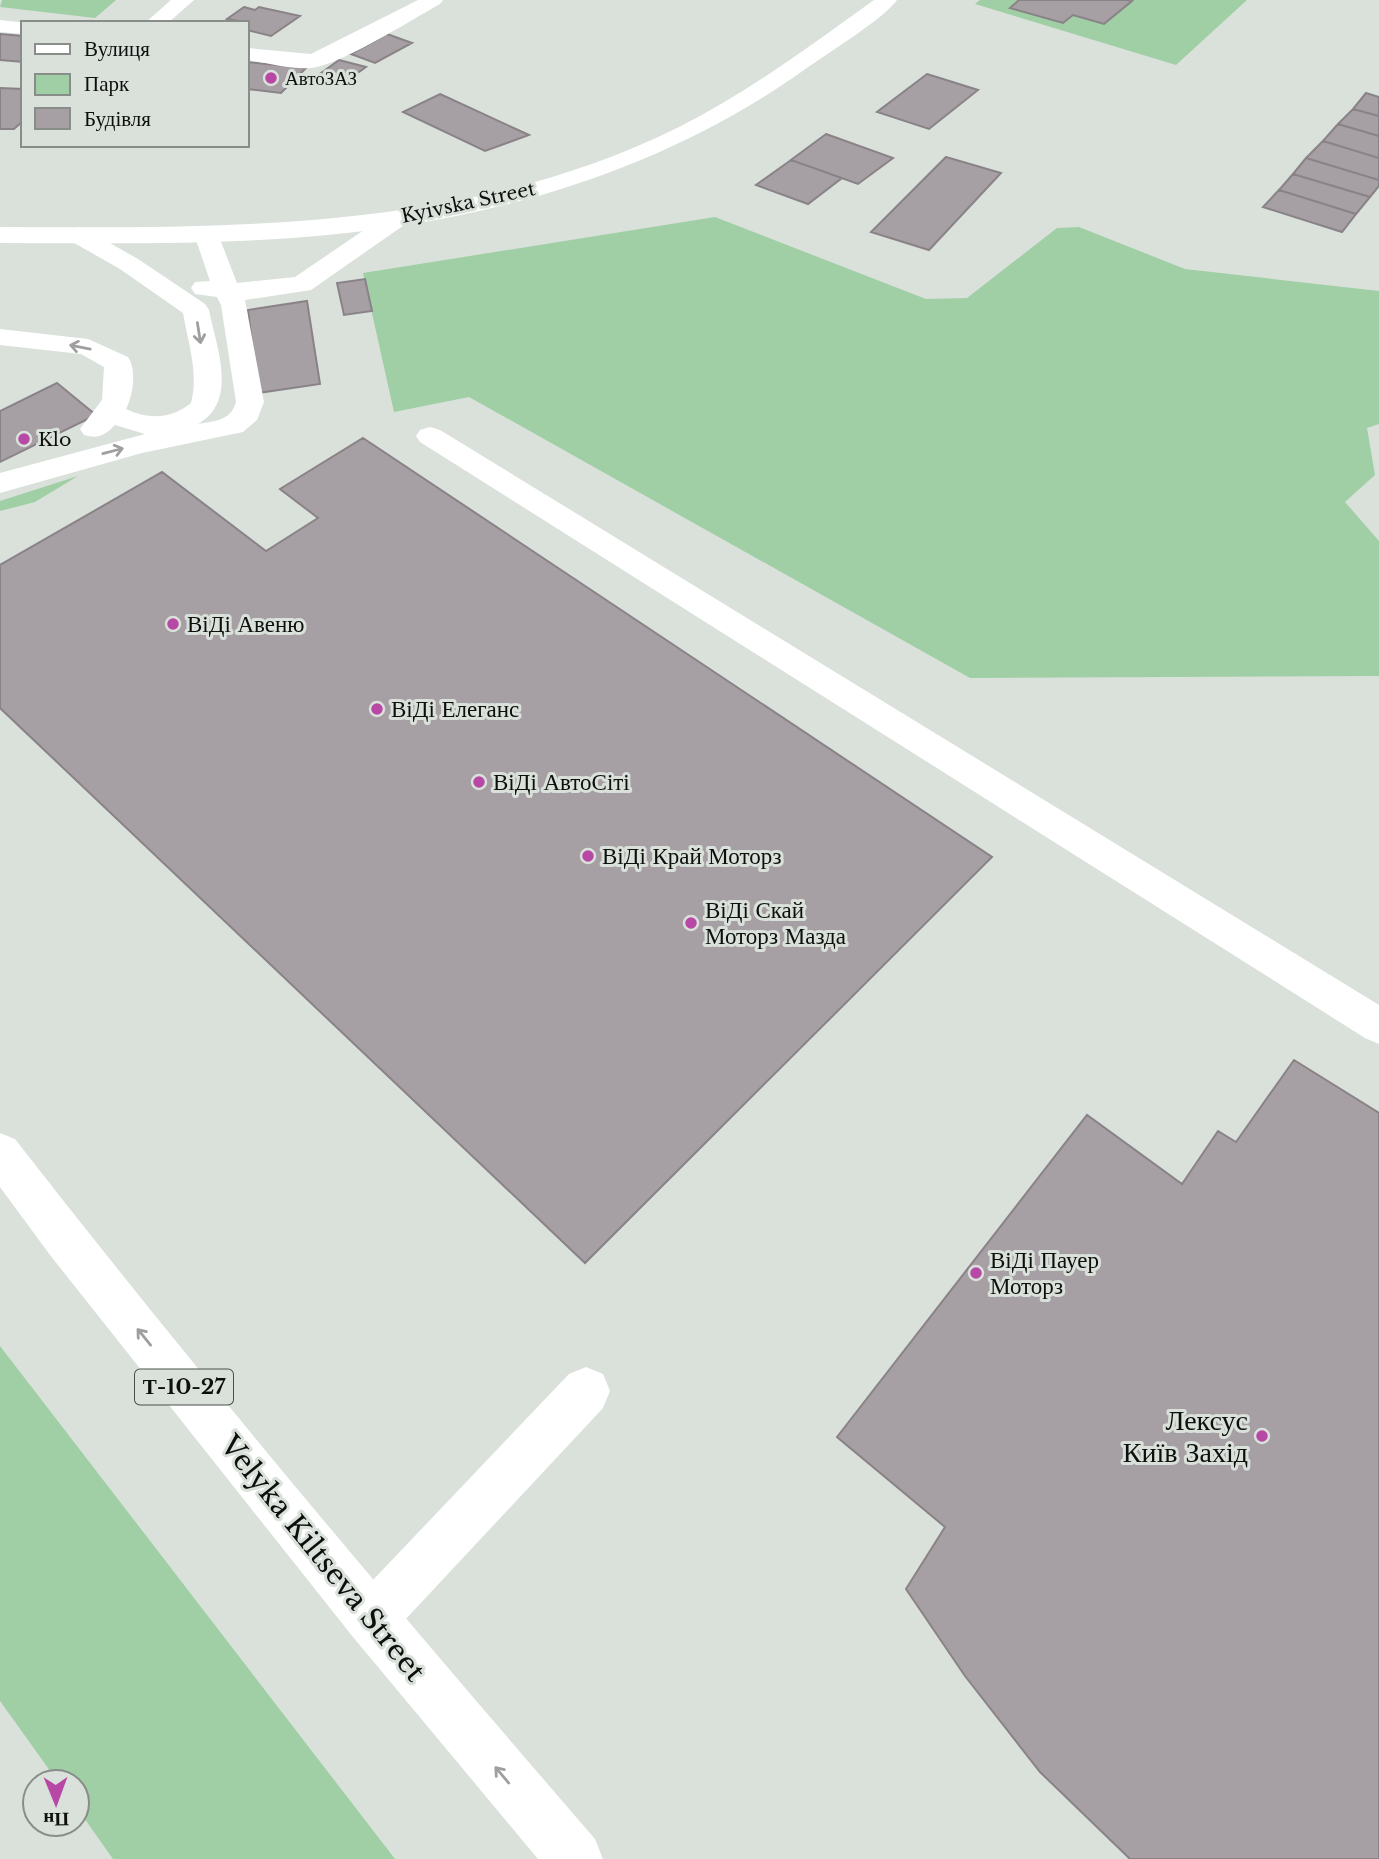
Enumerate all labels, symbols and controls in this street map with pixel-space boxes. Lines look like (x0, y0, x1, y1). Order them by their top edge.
legend (21, 21, 248, 147)
text: Вулиця (84, 36, 150, 62)
place label: АвтоЗАЗ (285, 67, 357, 90)
marker: АвтоЗАЗ (263, 70, 279, 86)
text: Парк (84, 71, 130, 97)
text: Будівля (84, 106, 151, 132)
street label: Kyivska Street (399, 177, 538, 228)
one-way arrow (193, 321, 206, 343)
one-way arrow (69, 340, 92, 353)
place label: Klo (38, 428, 71, 451)
marker: Klo (16, 431, 32, 447)
one-way arrow (101, 444, 124, 457)
place label: ВіДі Авеню (187, 610, 304, 638)
marker: ВіДі Авеню (165, 616, 181, 632)
place label: ВіДі Елеганс (391, 695, 519, 723)
marker: ВіДі Елеганс (369, 701, 385, 717)
place label: ВіДі АвтоСіті (493, 768, 630, 796)
marker: ВіДі АвтоСіті (471, 774, 487, 790)
place label: ВіДі Край Моторз (602, 842, 782, 870)
marker: ВіДі Край Моторз (580, 848, 596, 864)
place label: ВіДі Скай Моторз Мазда (705, 896, 846, 950)
marker: ВіДі Скай Моторз Мазда (683, 915, 699, 931)
place label: ВіДі Пауер Моторз (990, 1246, 1099, 1300)
marker: ВіДі Пауер Моторз (968, 1265, 984, 1281)
one-way arrow (136, 1328, 151, 1346)
road number: Т-10-27 (135, 1370, 233, 1404)
place label: Лексус Київ Захід (1123, 1403, 1248, 1470)
street label: Velyka Kiltseva Street (212, 1427, 433, 1689)
marker: Лексус Київ Захід (1254, 1428, 1270, 1444)
one-way arrow (494, 1766, 510, 1784)
north arrow (21, 1768, 91, 1838)
text: Пн (43, 1808, 69, 1831)

